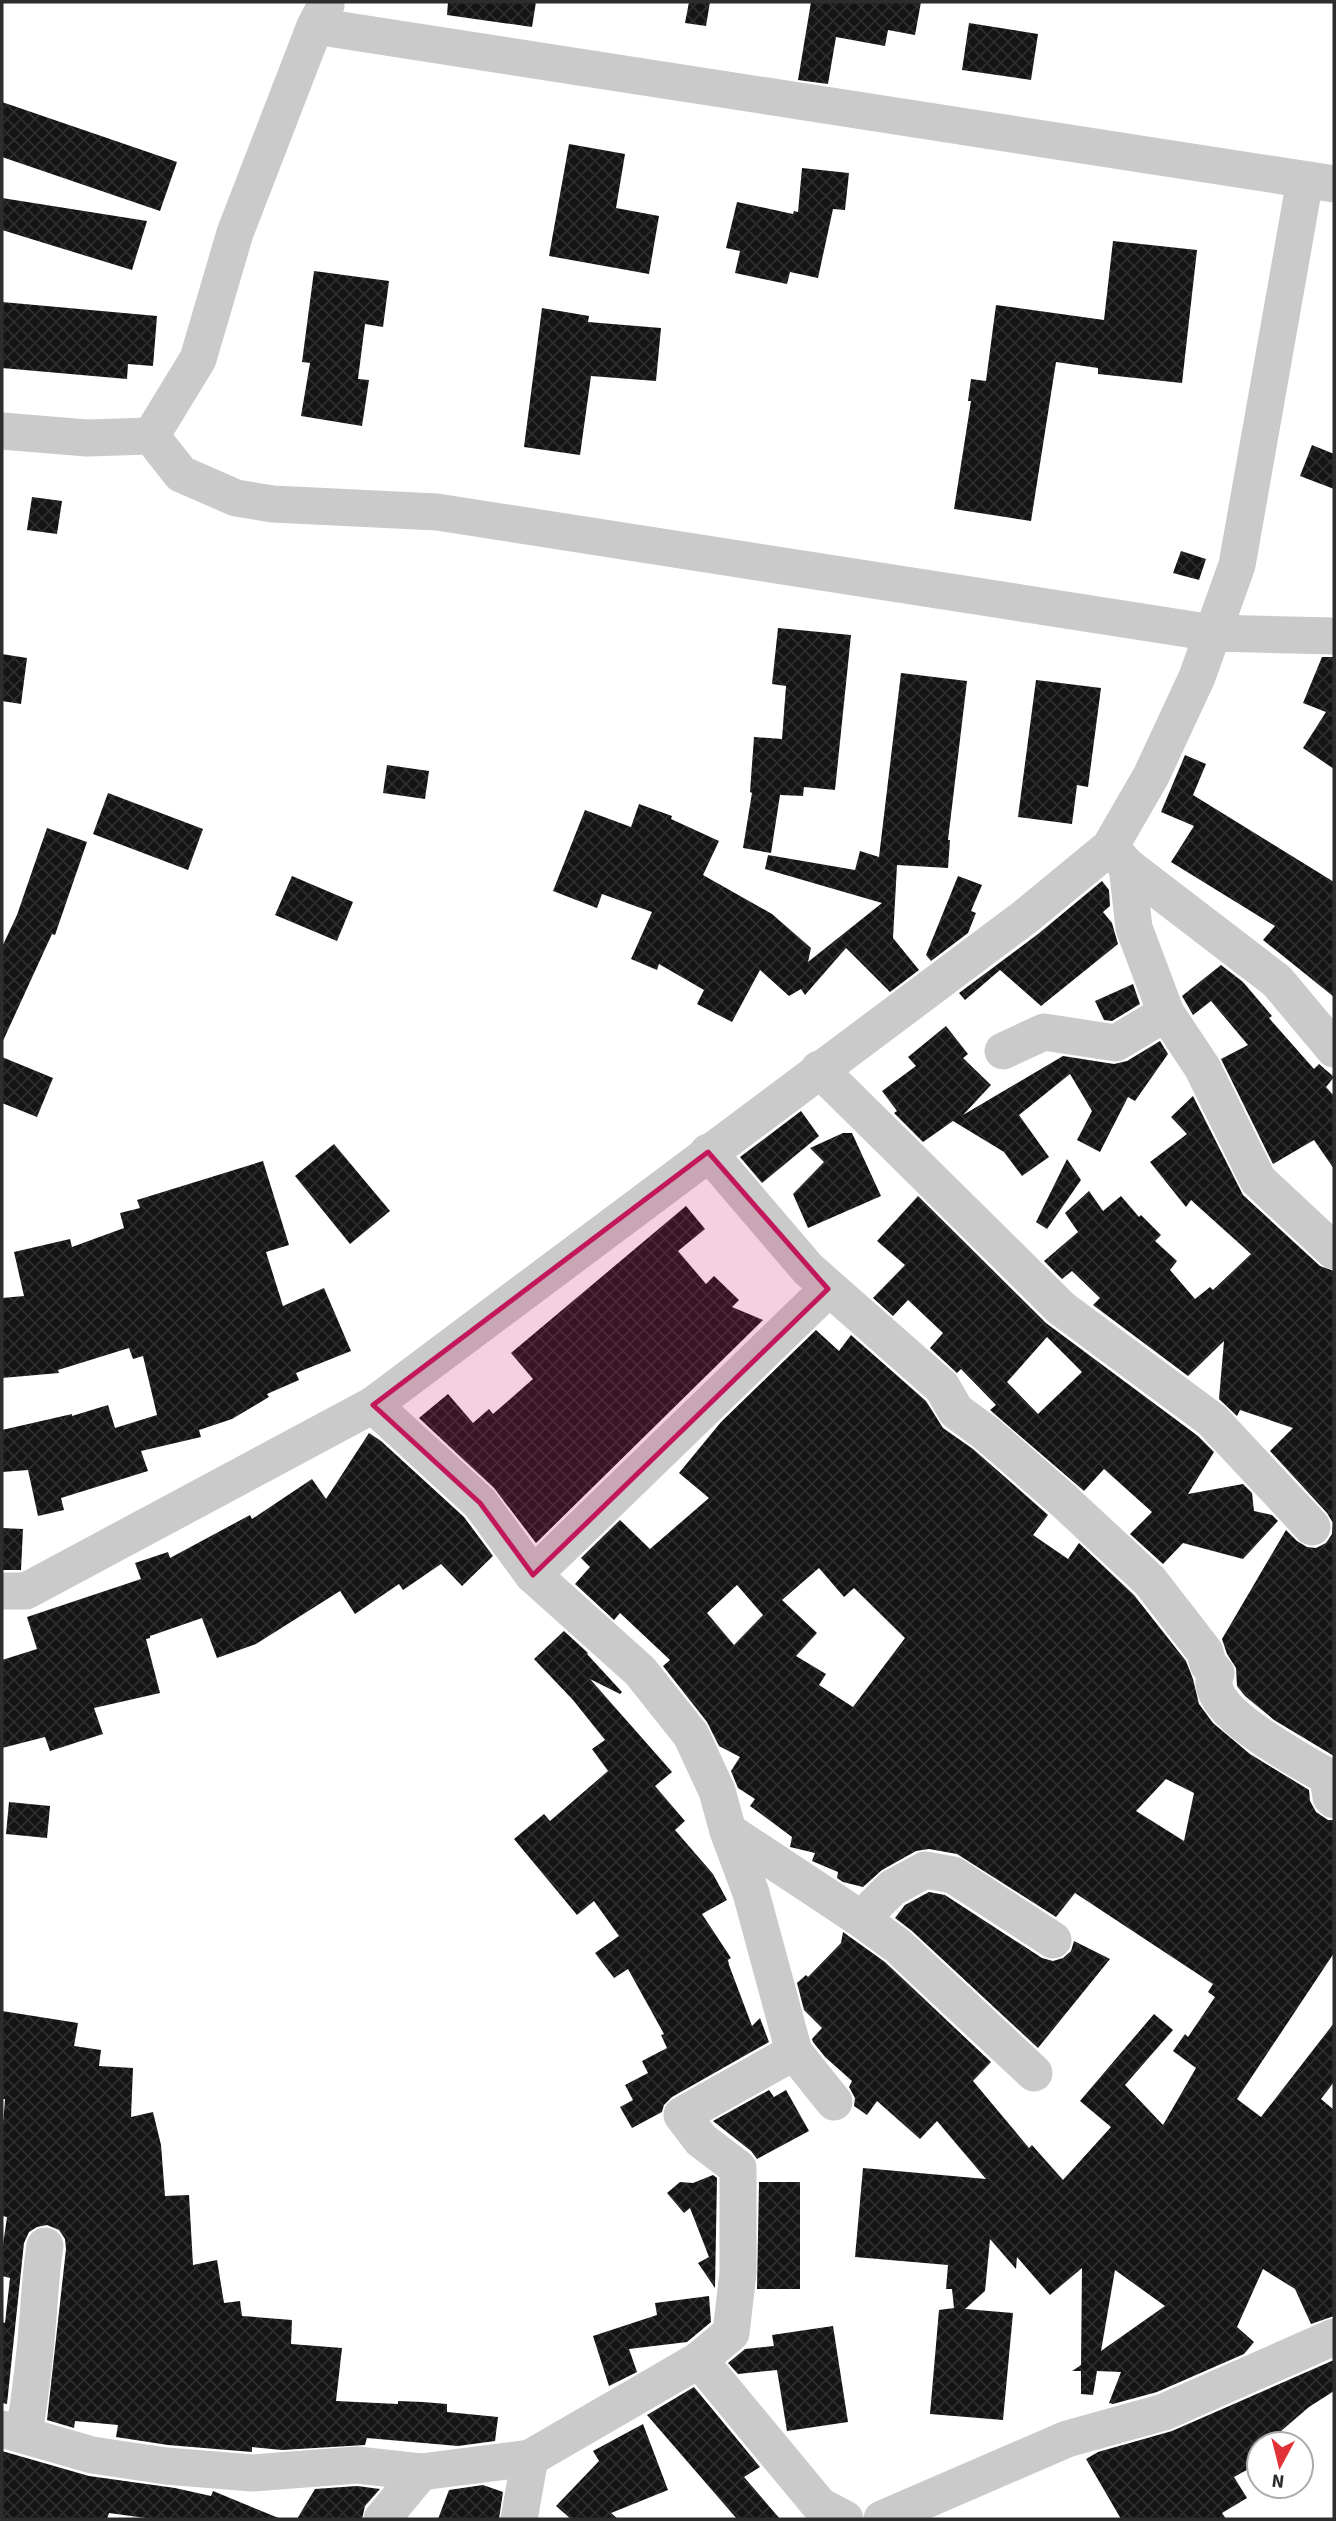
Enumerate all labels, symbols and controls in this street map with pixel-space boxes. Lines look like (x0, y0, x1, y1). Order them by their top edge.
north arrow (1245, 2430, 1315, 2500)
text: N (1270, 2466, 1286, 2495)

